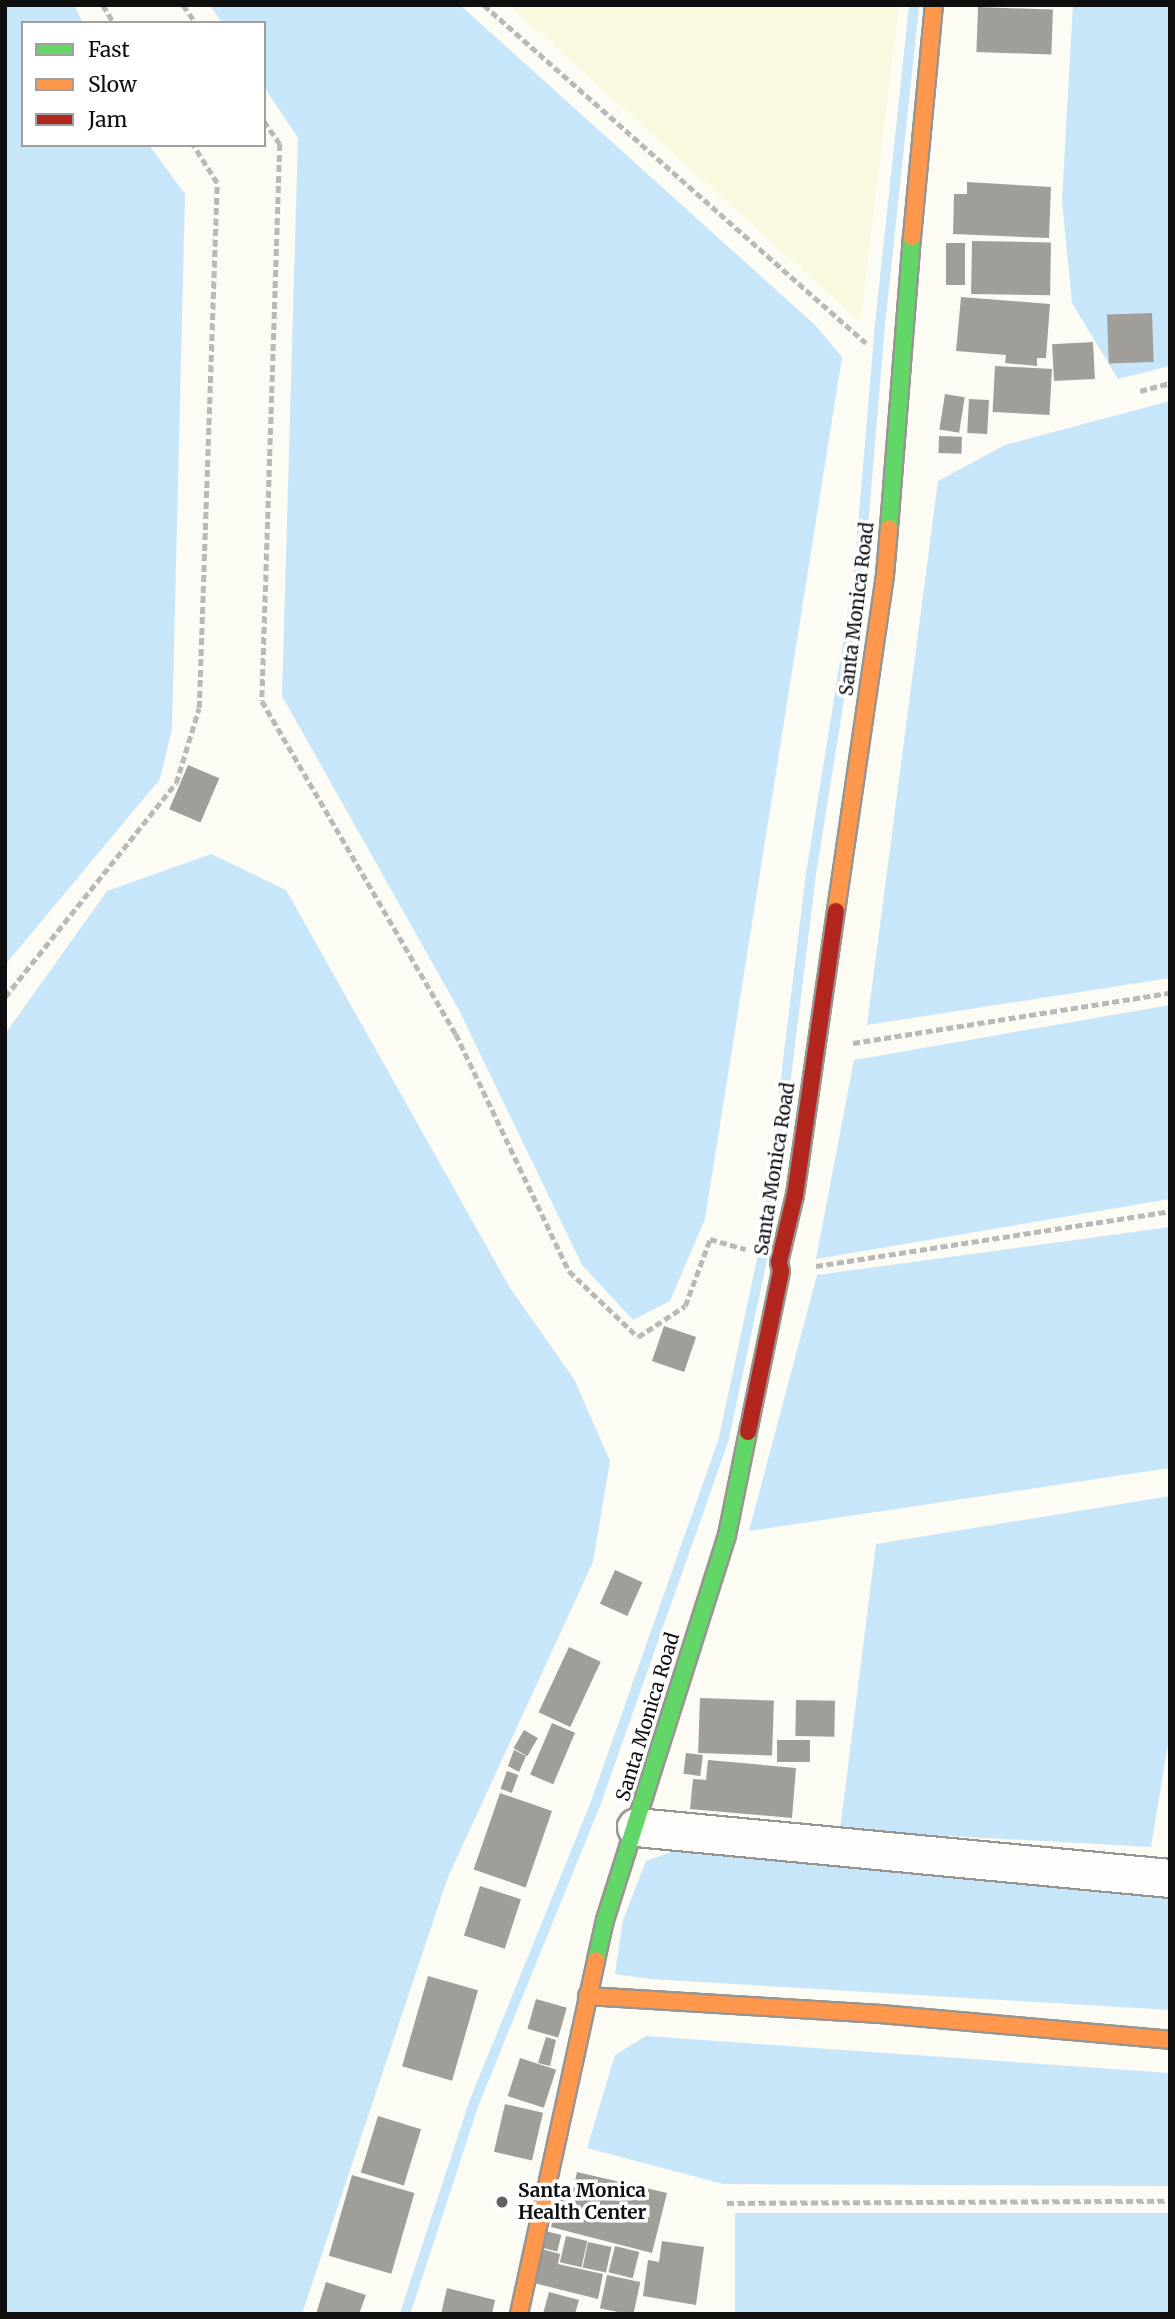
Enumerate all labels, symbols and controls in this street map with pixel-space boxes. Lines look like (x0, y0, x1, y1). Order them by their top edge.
legend (21, 21, 266, 147)
text: Fast (88, 36, 130, 63)
text: Slow (88, 71, 137, 98)
text: Jam (88, 106, 127, 133)
street label: Santa Monica Road (835, 521, 879, 697)
street label: Santa Monica Road (750, 1081, 800, 1257)
street label: Santa Monica Road (612, 1630, 684, 1804)
place label: Santa Monica Health Center (518, 2180, 646, 2224)
marker: Santa Monica Health Center (492, 2192, 512, 2212)

